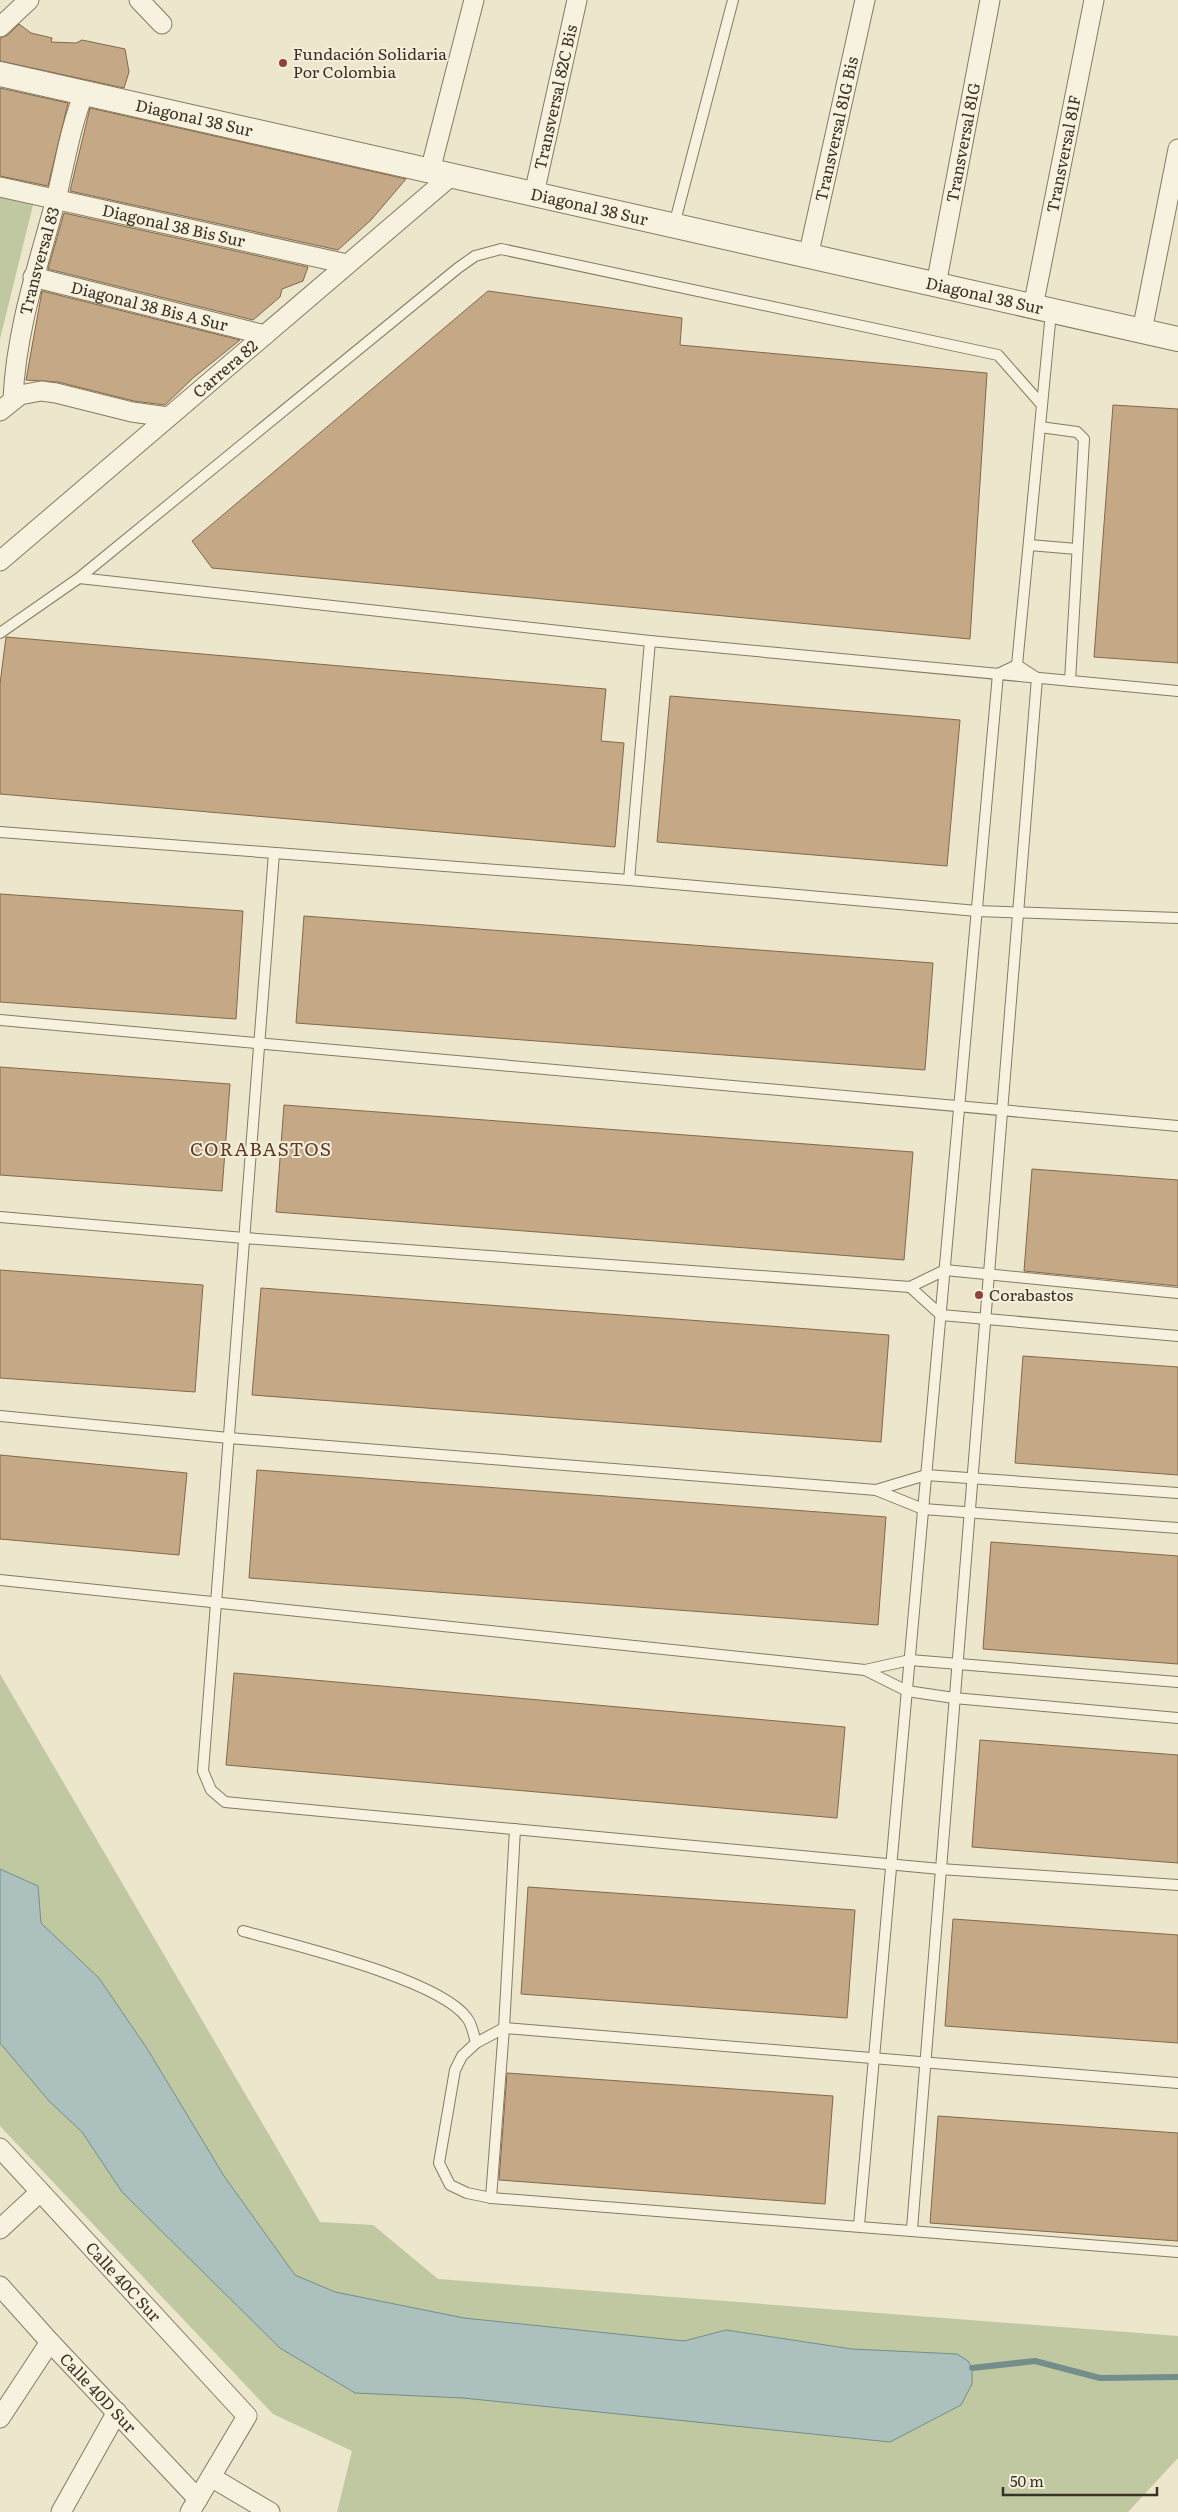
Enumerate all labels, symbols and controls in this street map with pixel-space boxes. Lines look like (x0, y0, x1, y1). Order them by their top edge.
street label: Transversal 82C Bis (527, 22, 582, 172)
place label: Fundación Solidaria Por Colombia (293, 41, 447, 83)
street label: Transversal 81G Bis (808, 54, 863, 204)
marker: Fundación Solidaria Por Colombia (277, 57, 289, 69)
street label: Transversal 81G (939, 80, 985, 204)
street label: Diagonal 38 Sur (133, 92, 256, 142)
street label: Transversal 81F (1039, 93, 1086, 215)
street label: Diagonal 38 Sur (528, 181, 651, 231)
street label: Diagonal 38 Bis Sur (100, 197, 248, 252)
street label: Transversal 83 (12, 203, 64, 317)
street label: Diagonal 38 Sur (924, 270, 1046, 319)
street label: Diagonal 38 Bis A Sur (69, 274, 231, 336)
street label: Carrera 82 (187, 333, 262, 403)
district label: CORABASTOS (190, 1134, 332, 1162)
place label: Corabastos (989, 1282, 1073, 1306)
marker: Corabastos (973, 1289, 985, 1301)
street label: Calle 40C Sur (81, 2236, 168, 2327)
street label: Calle 40D Sur (55, 2347, 143, 2438)
scale bar (1003, 2464, 1157, 2496)
text: 50 m (1010, 2469, 1044, 2492)

